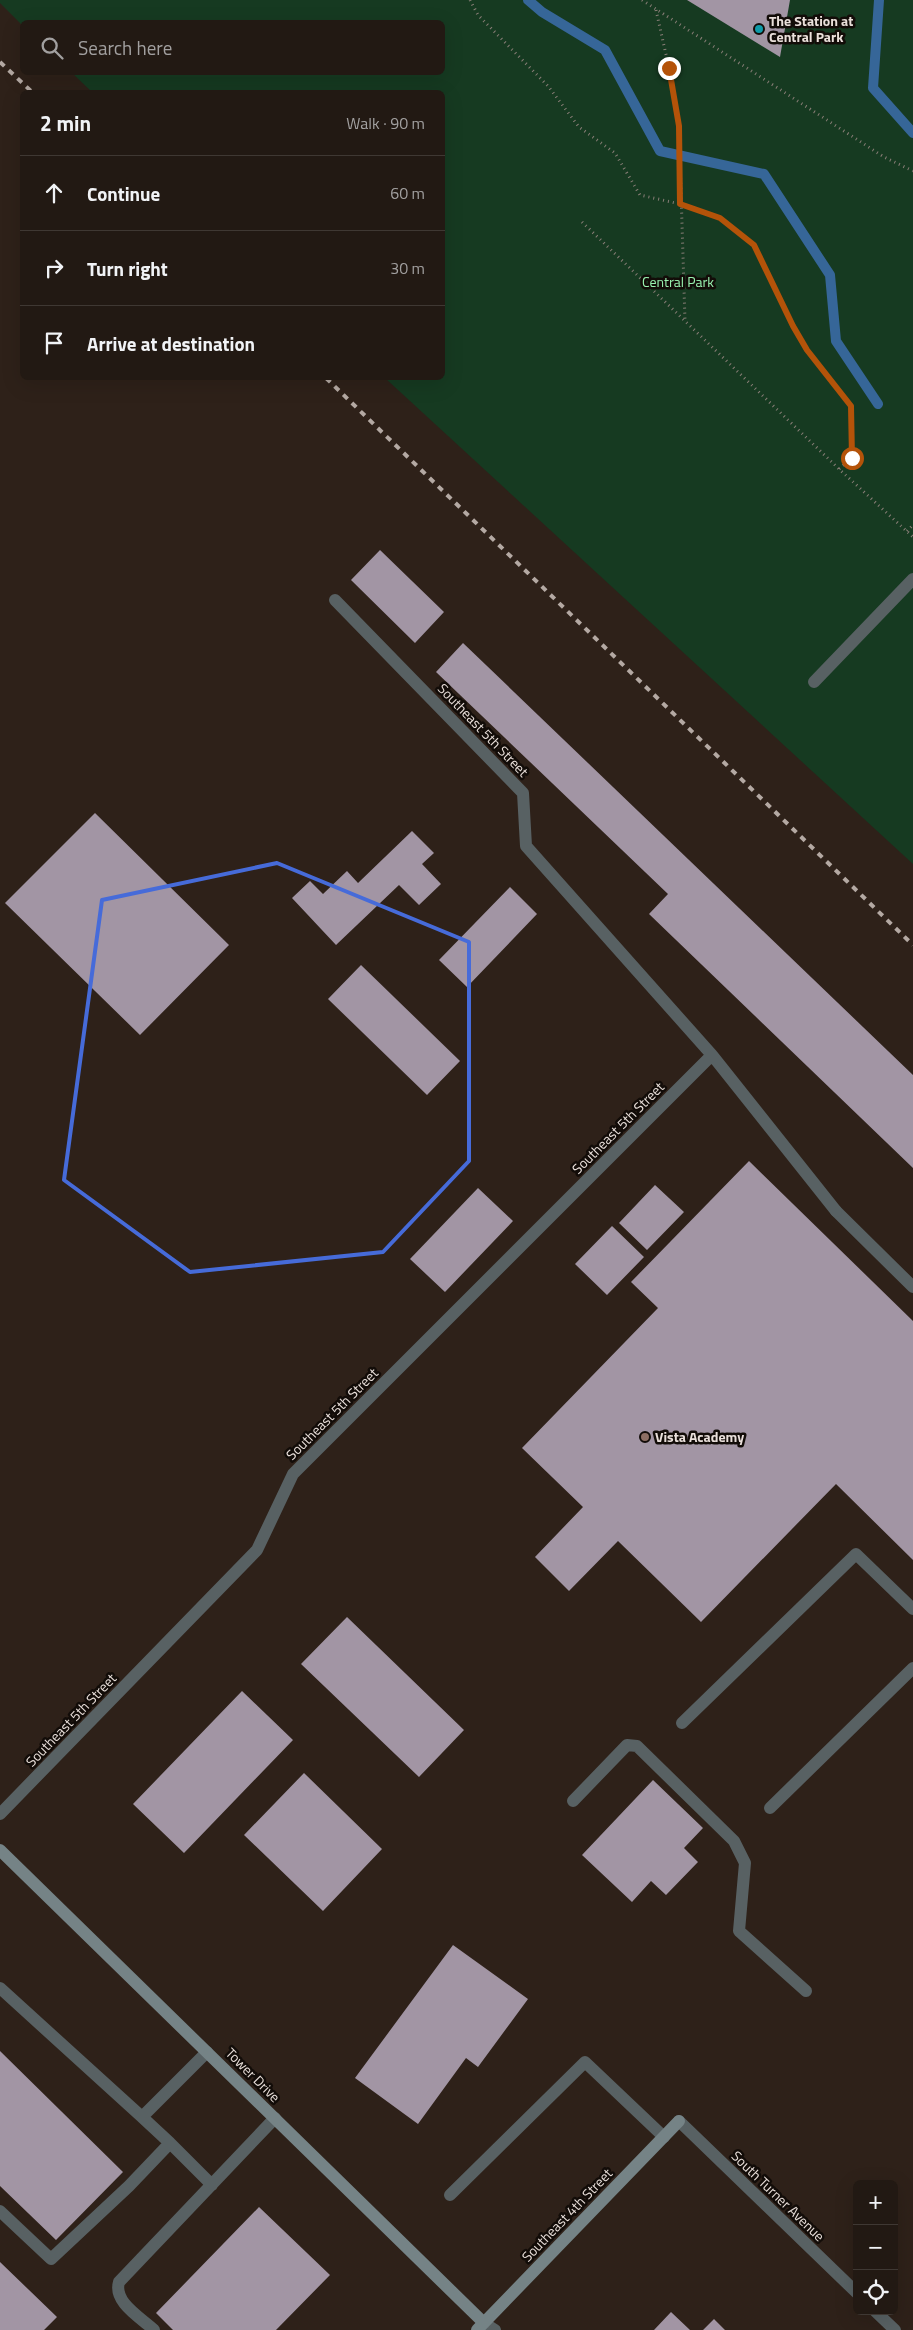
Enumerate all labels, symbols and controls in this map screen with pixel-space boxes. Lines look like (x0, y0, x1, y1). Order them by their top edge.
place label: The Station at Central Park (769, 10, 853, 47)
search box (20, 20, 445, 75)
marker: The Station at Central Park (753, 23, 765, 35)
text: Search here (78, 33, 172, 62)
icon: search (38, 34, 66, 62)
route end (658, 57, 681, 80)
text: 2 min (40, 107, 91, 139)
text: Walk · 90 m (346, 111, 425, 135)
icon: ahead (40, 179, 68, 207)
text: Continue (87, 179, 160, 208)
text: 60 m (390, 181, 425, 205)
icon: right (40, 254, 68, 282)
text: Turn right (87, 254, 168, 283)
text: 30 m (390, 256, 425, 280)
park label: Central Park (642, 271, 714, 292)
icon: arrive (40, 329, 68, 357)
text: Arrive at destination (87, 329, 255, 358)
route start (841, 447, 864, 470)
street label: Southeast 5th Street (433, 678, 534, 781)
street label: Southeast 5th Street (567, 1077, 669, 1179)
street label: Southeast 5th Street (281, 1363, 383, 1465)
place label: Vista Academy (655, 1426, 744, 1447)
marker: Vista Academy (639, 1431, 651, 1443)
street label: Southeast 5th Street (20, 1668, 121, 1771)
street label: Tower Drive (221, 2043, 285, 2107)
street label: South Turner Avenue (727, 2145, 830, 2246)
street label: Southeast 4th Street (516, 2163, 617, 2266)
map controls (853, 2180, 898, 2315)
button: + (853, 2180, 898, 2225)
button: − (853, 2225, 898, 2270)
button: locate (853, 2270, 898, 2315)

